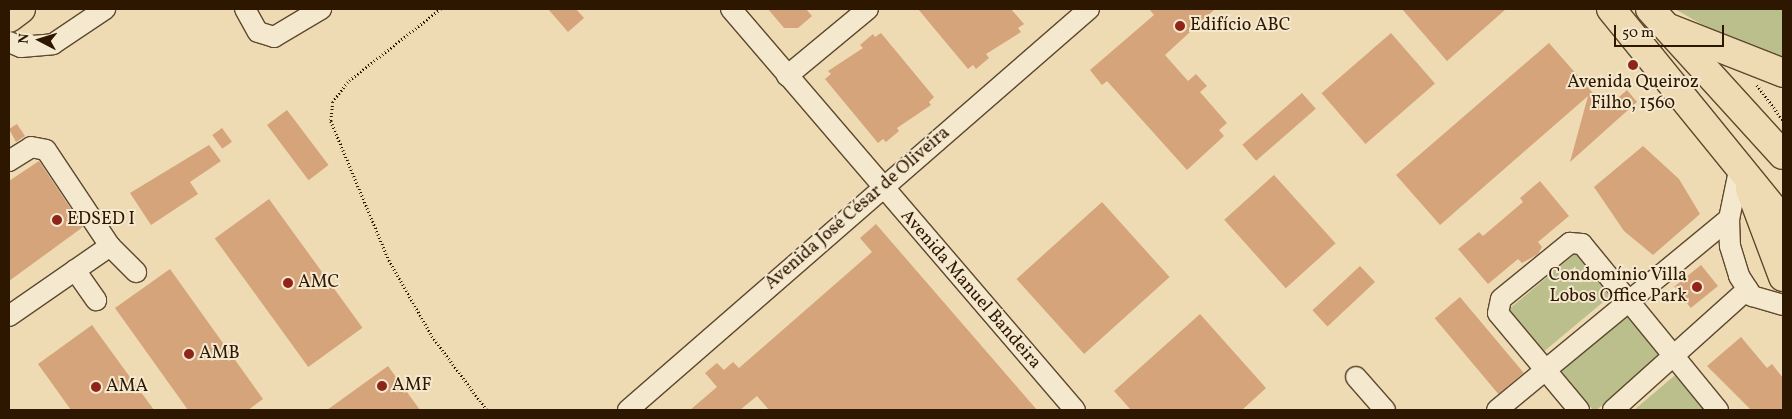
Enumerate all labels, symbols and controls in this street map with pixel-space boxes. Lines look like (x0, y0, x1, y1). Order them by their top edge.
north arrow (15, 15, 65, 65)
place label: Edifício ABC (1190, 15, 1291, 37)
scale bar (1617, 15, 1727, 47)
marker: Edifício ABC (1174, 20, 1186, 32)
text: 50 m (1622, 23, 1654, 44)
text: N (15, 33, 34, 45)
marker: Avenida Queiroz Filho, 1560 (1627, 59, 1639, 71)
place label: Avenida Queiroz Filho, 1560 (1567, 73, 1699, 116)
street label: Avenida José César de Oliveira (761, 123, 955, 295)
street label: Avenida Manuel Bandeira (895, 206, 1045, 374)
place label: EDSED I (67, 209, 135, 231)
marker: EDSED I (51, 214, 63, 226)
place label: Condomínio Villa Lobos Office Park (1548, 266, 1687, 308)
place label: AMC (298, 272, 339, 294)
marker: AMC (282, 277, 294, 289)
marker: Condomínio Villa Lobos Office Park (1691, 281, 1703, 293)
place label: AMB (199, 343, 240, 365)
marker: AMB (183, 348, 195, 360)
place label: AMF (392, 375, 432, 397)
place label: AMA (106, 376, 148, 398)
marker: AMF (376, 380, 388, 392)
marker: AMA (90, 381, 102, 393)

